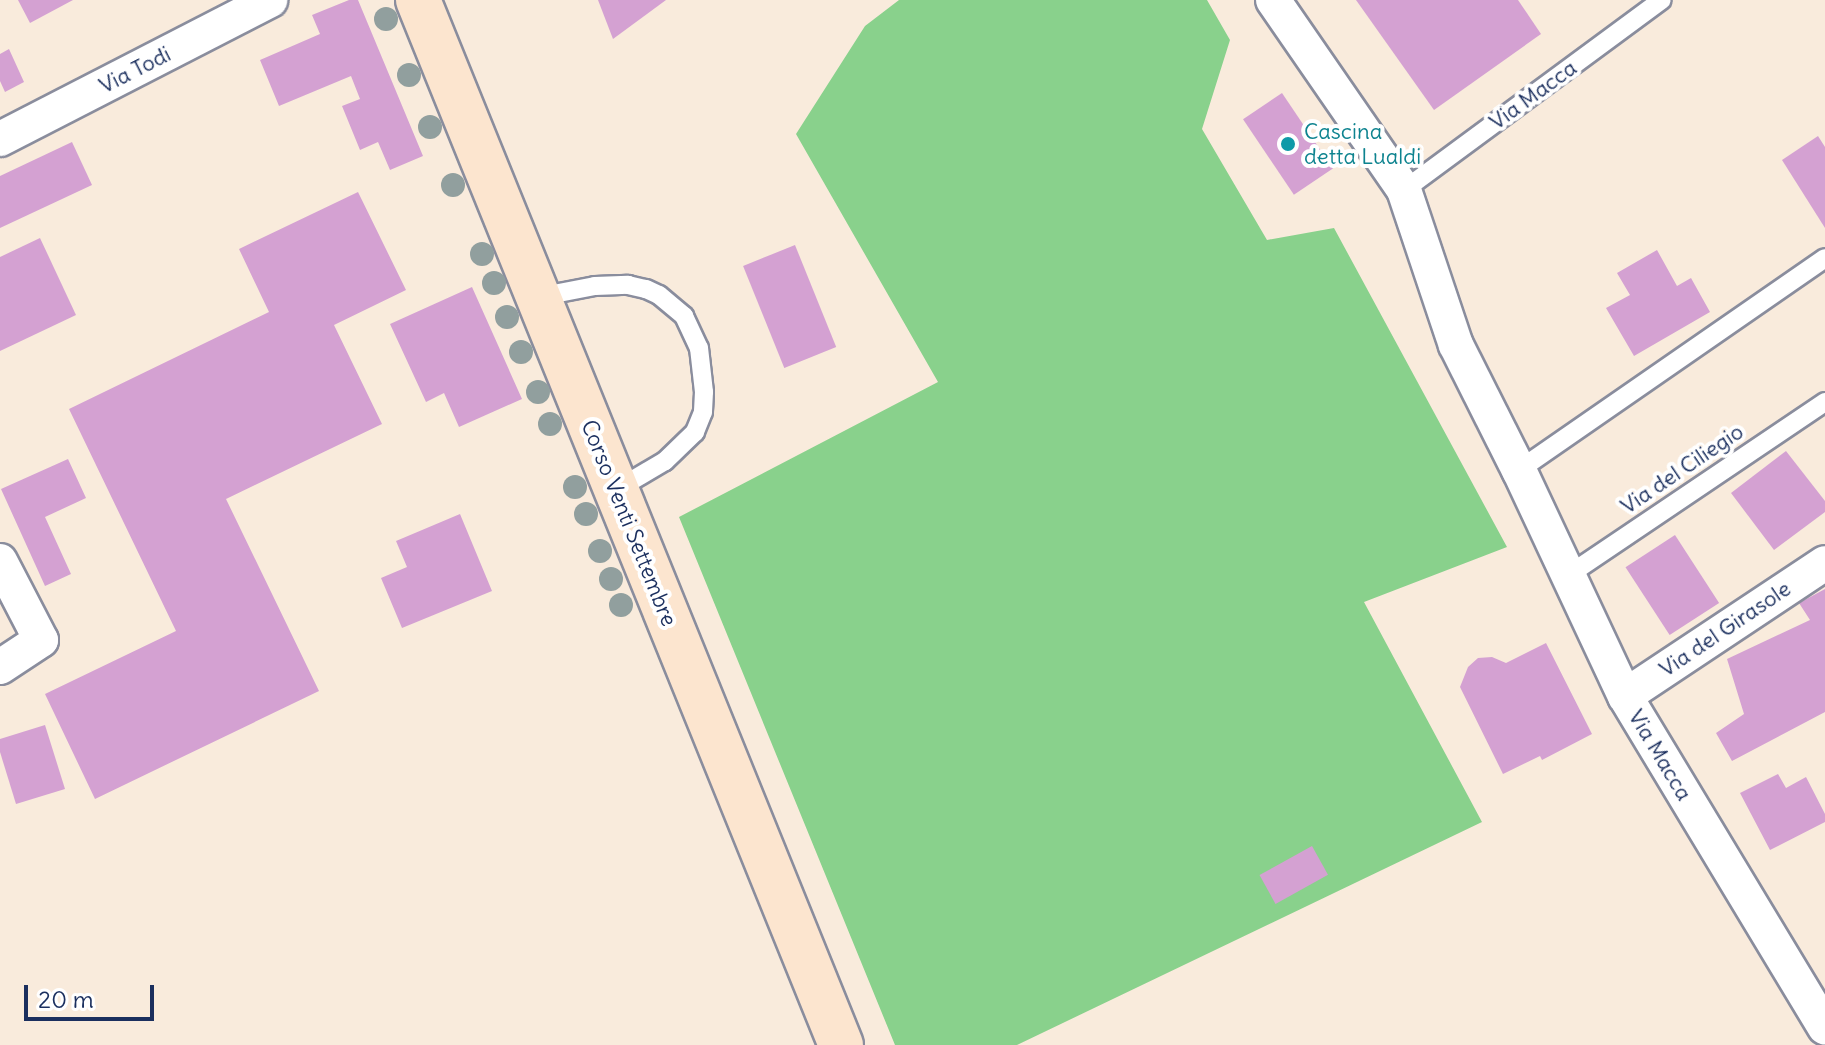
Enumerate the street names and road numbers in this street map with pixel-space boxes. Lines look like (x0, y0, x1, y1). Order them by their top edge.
street label: Via Todi (95, 41, 175, 99)
street label: Via Macca (1484, 55, 1582, 135)
street label: Corso Venti Settembre (576, 416, 682, 630)
street label: Via del Ciliegio (1616, 418, 1748, 520)
street label: Via del Girasole (1654, 575, 1796, 683)
street label: Via Macca (1623, 705, 1697, 805)

